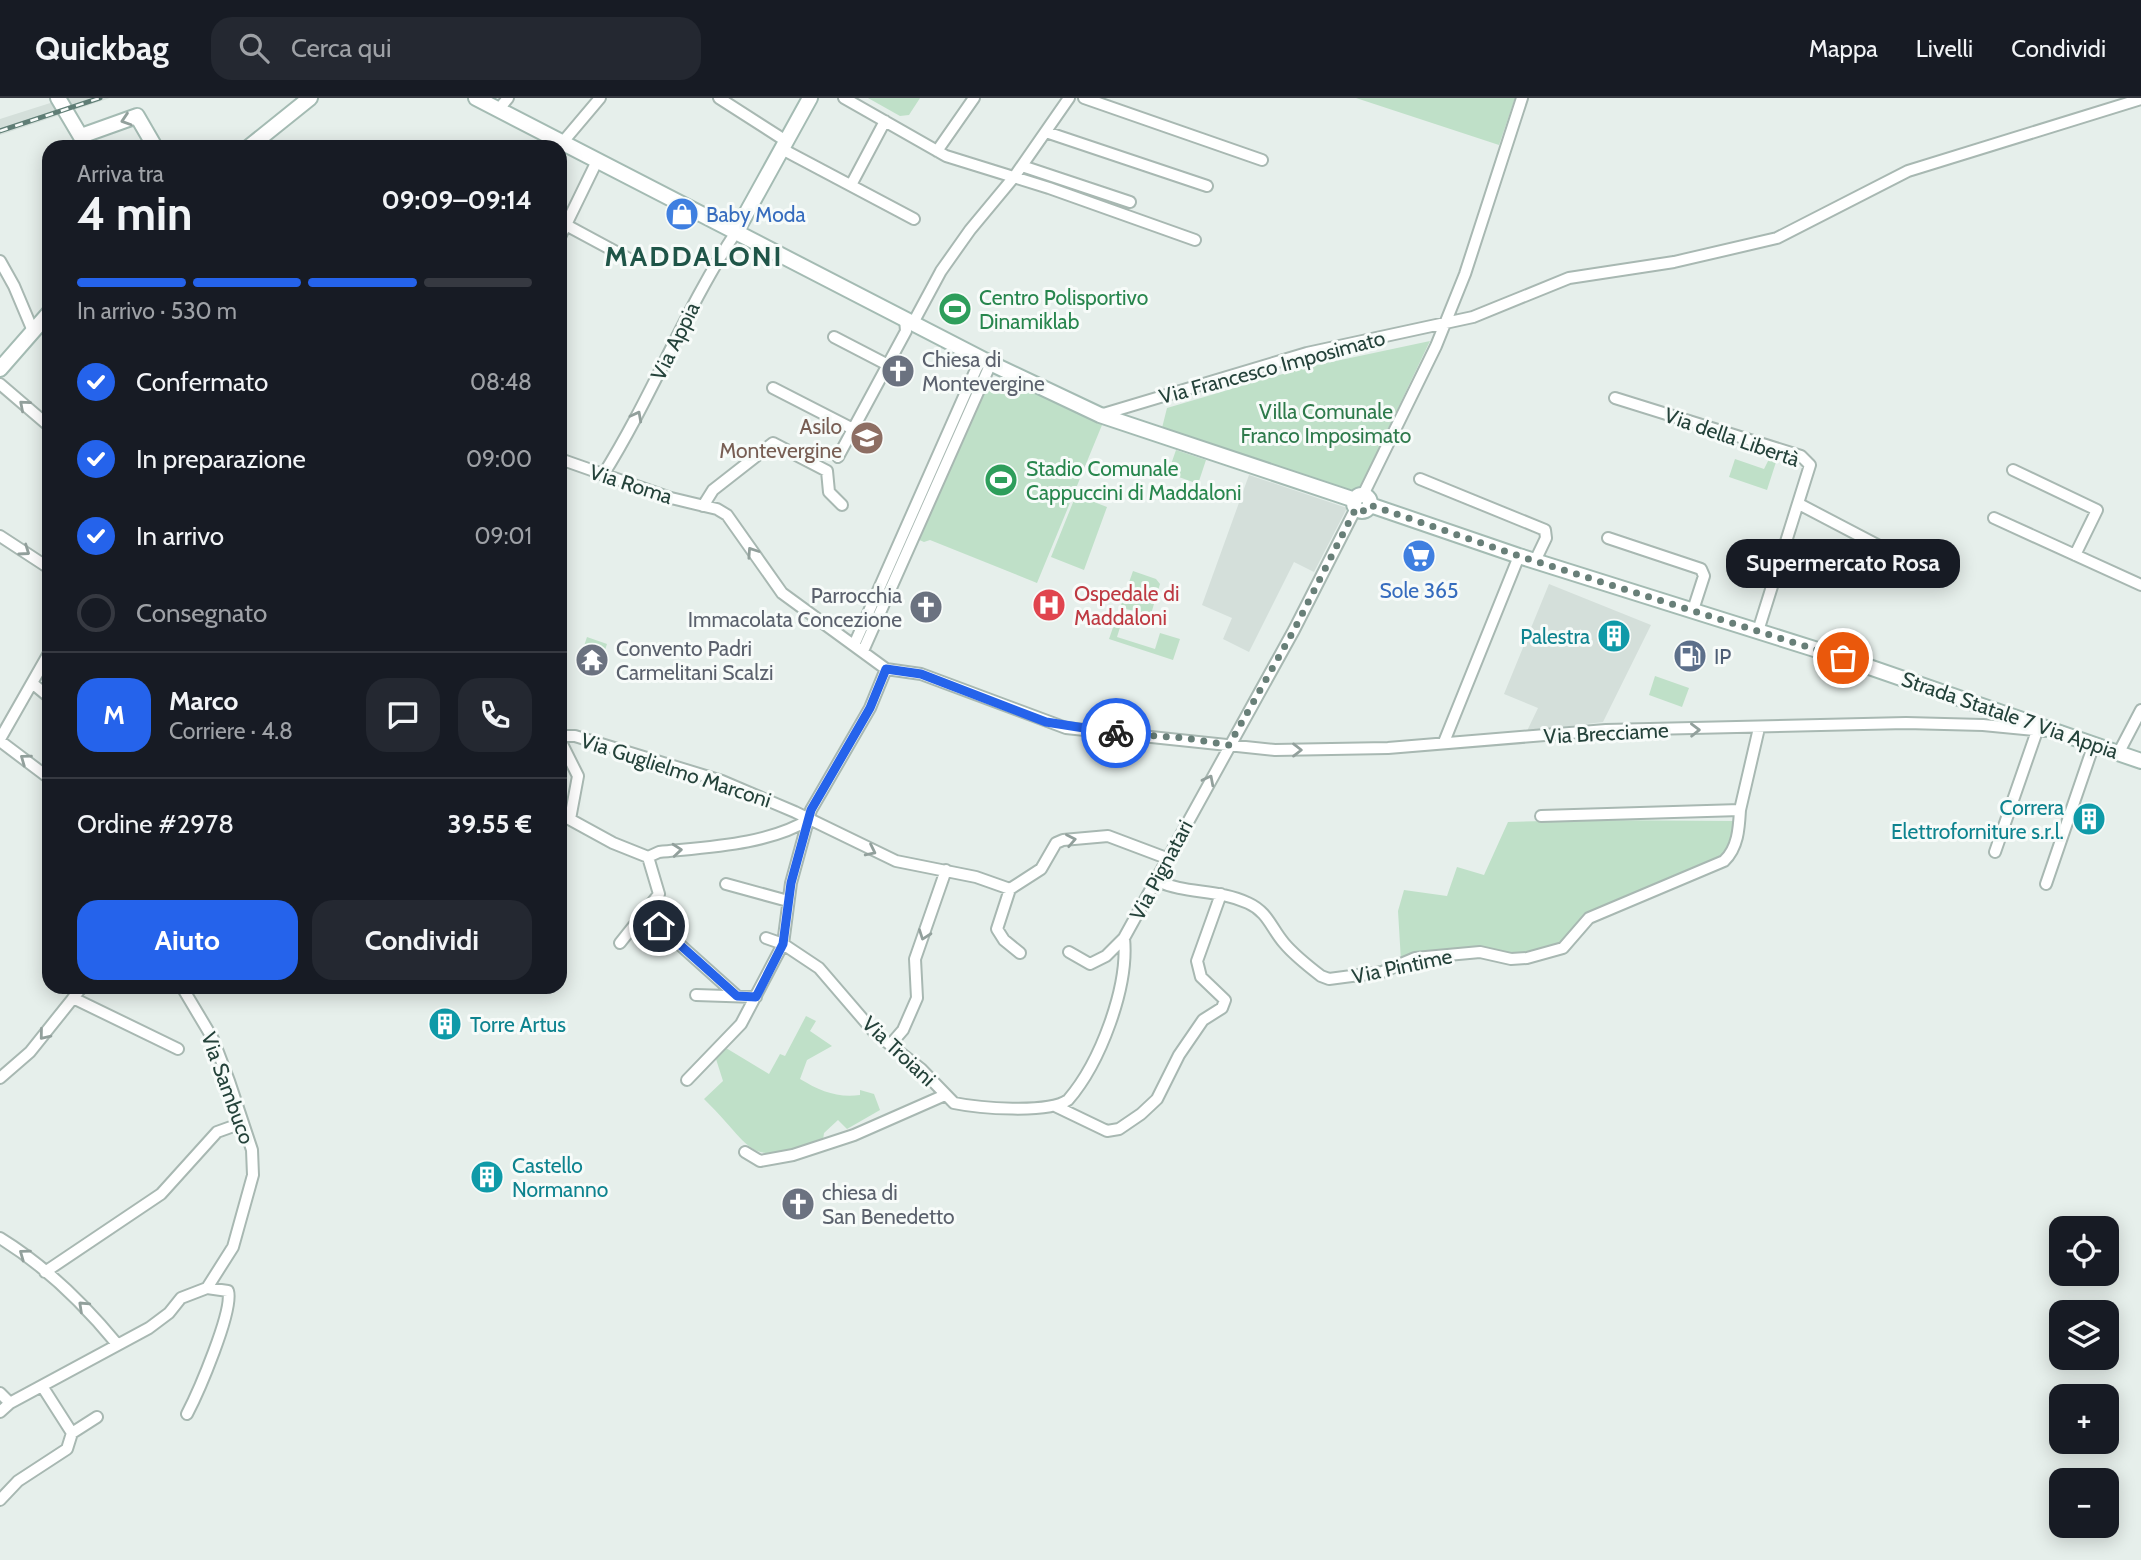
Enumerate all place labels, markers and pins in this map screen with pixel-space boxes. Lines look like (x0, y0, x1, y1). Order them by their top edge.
shop icon: Baby Moda (663, 195, 701, 233)
place label: Baby Moda (706, 202, 805, 227)
place label: Centro Polisportivo Dinamiklab (979, 285, 1148, 334)
sports icon: Centro Polisportivo Dinamiklab (936, 290, 974, 328)
place label: Chiesa di Montevergine (922, 347, 1045, 396)
church icon: Chiesa di Montevergine (879, 352, 917, 390)
place label: Asilo Montevergine (719, 414, 842, 463)
school or university icon: Asilo Montevergine (848, 419, 886, 457)
place label: Stadio Comunale Cappuccini di Maddaloni (1026, 456, 1242, 505)
sports icon: Stadio Comunale Cappuccini di Maddaloni (982, 461, 1020, 499)
supermarket icon: Sole 365 (1400, 537, 1438, 575)
callout: Supermercato Rosa (1726, 539, 1960, 588)
place label: Sole 365 (1380, 578, 1458, 603)
place label: Ospedale di Maddaloni (1074, 581, 1179, 630)
place label: Parrocchia Immacolata Concezione (688, 583, 902, 632)
hospital icon: Ospedale di Maddaloni (1030, 586, 1068, 624)
church icon: Parrocchia Immacolata Concezione (907, 588, 945, 626)
building icon: Palestra (1595, 617, 1633, 655)
place label: Palestra (1520, 624, 1590, 649)
pin (1813, 628, 1873, 688)
place label: Convento Padri Carmelitani Scalzi (616, 636, 773, 685)
fuel station icon: IP (1671, 637, 1709, 675)
temple icon: Convento Padri Carmelitani Scalzi (573, 641, 611, 679)
place label: IP (1714, 644, 1731, 669)
place label: Correra Elettroforniture s.r.l. (1891, 795, 2064, 844)
building icon: Correra Elettroforniture s.r.l. (2070, 800, 2108, 838)
pin (629, 896, 689, 956)
building icon: Torre Artus (426, 1005, 464, 1043)
place label: Torre Artus (470, 1012, 566, 1037)
place label: Castello Normanno (512, 1153, 608, 1202)
building icon: Castello Normanno (468, 1158, 506, 1196)
place label: chiesa di San Benedetto (822, 1180, 955, 1229)
church icon: chiesa di San Benedetto (779, 1185, 817, 1223)

